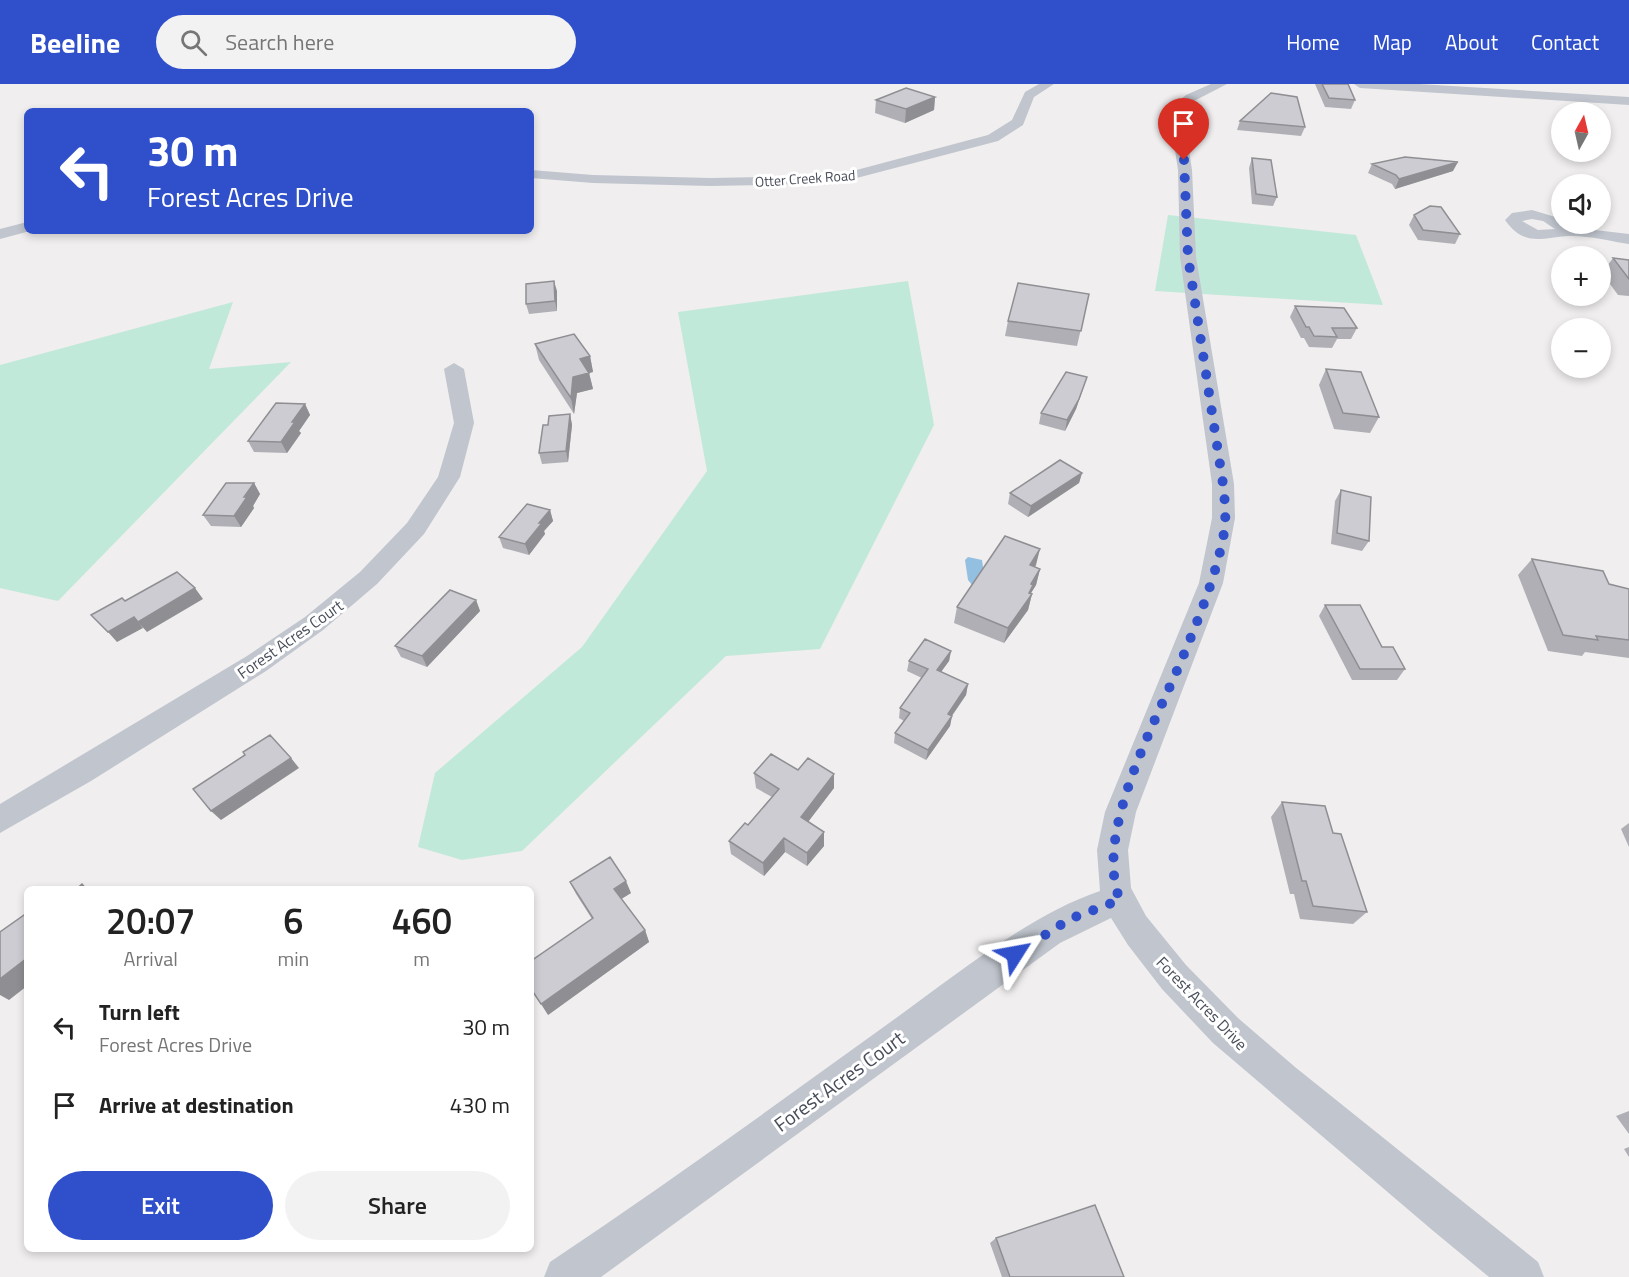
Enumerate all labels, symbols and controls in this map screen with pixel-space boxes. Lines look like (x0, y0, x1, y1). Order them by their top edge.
search box (156, 15, 576, 69)
text: Beeline (30, 21, 120, 64)
text: Search here (225, 25, 334, 59)
icon: search (177, 26, 210, 59)
text: Home (1286, 26, 1340, 58)
text: Map (1373, 26, 1412, 58)
text: About (1445, 26, 1498, 58)
text: Contact (1531, 26, 1599, 58)
pin (1158, 98, 1209, 160)
north arrow (1551, 102, 1611, 162)
map controls (1551, 102, 1611, 378)
icon: arrive (1167, 107, 1200, 140)
text: 30 m (147, 118, 239, 182)
icon: left (48, 132, 126, 210)
street label: Otter Creek Road (754, 164, 856, 192)
button: sound (1551, 174, 1611, 234)
text: Forest Acres Drive (147, 176, 354, 217)
button: + (1551, 246, 1611, 306)
button: − (1551, 318, 1611, 378)
street label: Forest Acres Court (232, 593, 348, 684)
text: 20:07 (106, 893, 195, 948)
text: 6 (283, 893, 303, 948)
text: 460 (391, 893, 452, 948)
position arrow (983, 922, 1047, 986)
text: Arrival (124, 943, 178, 974)
text: min (277, 943, 309, 974)
text: m (413, 943, 430, 974)
street label: Forest Acres Drive (1151, 951, 1253, 1055)
text: Turn left (99, 995, 180, 1029)
text: 30 m (462, 1010, 510, 1044)
icon: left (48, 1011, 81, 1044)
street label: Forest Acres Court (767, 1023, 911, 1139)
text: Forest Acres Drive (99, 1029, 252, 1060)
text: Arrive at destination (99, 1088, 294, 1122)
text: 430 m (450, 1088, 510, 1122)
icon: arrive (48, 1089, 81, 1122)
button: Exit (48, 1171, 273, 1240)
button: Share (285, 1171, 510, 1240)

